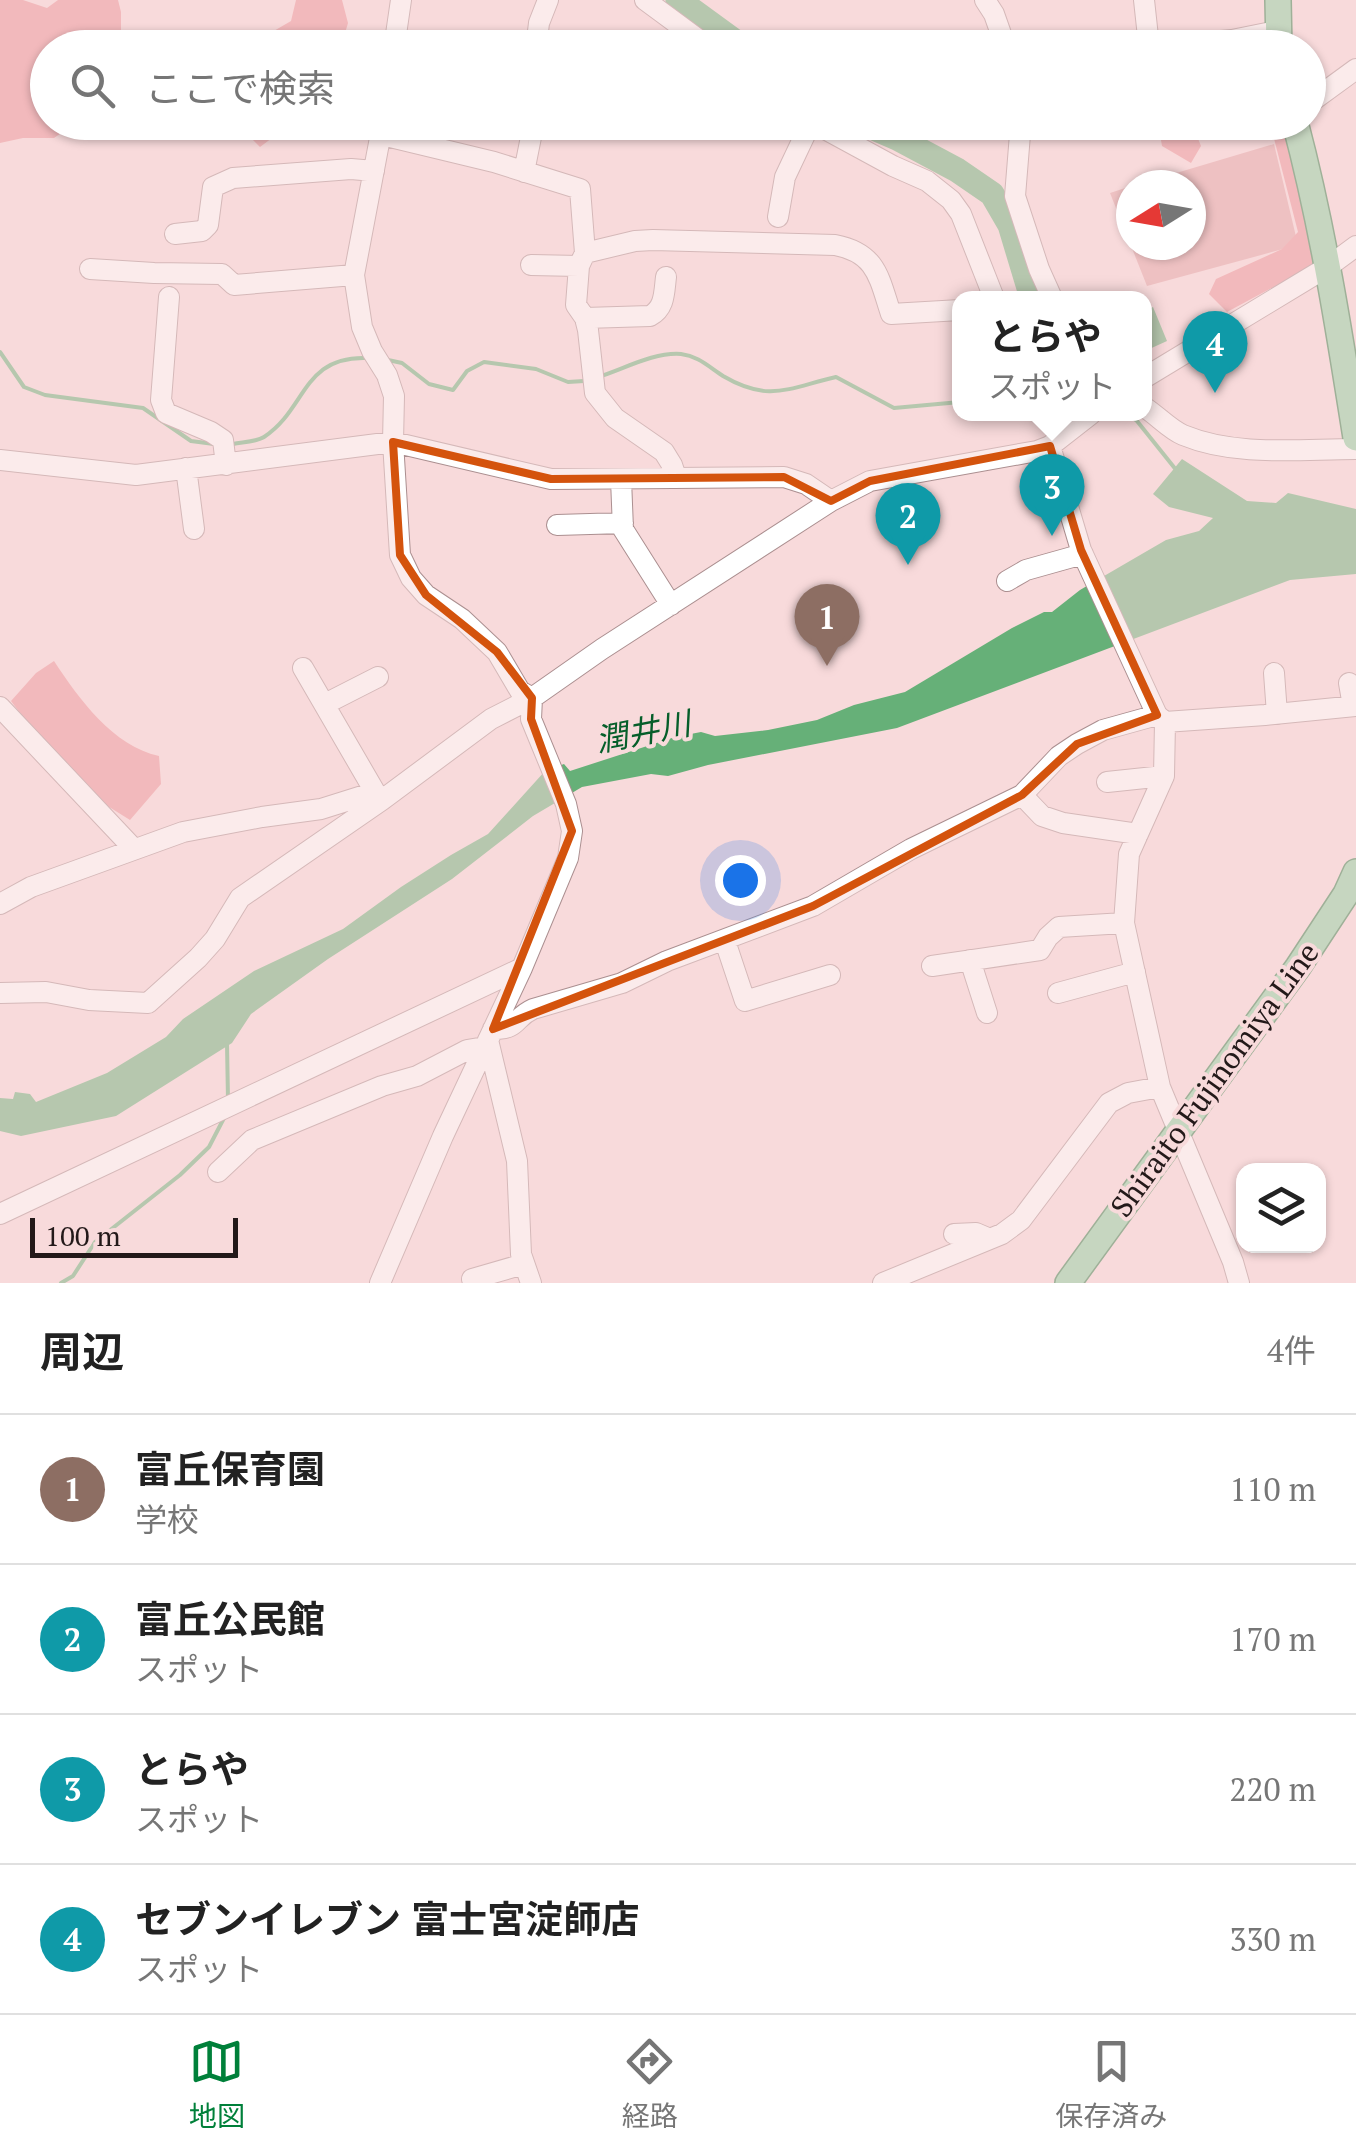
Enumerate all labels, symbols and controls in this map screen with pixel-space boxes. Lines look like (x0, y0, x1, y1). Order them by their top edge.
search box (30, 30, 1326, 140)
icon: search (65, 58, 120, 113)
text: ここで検索 (145, 63, 335, 113)
north arrow (1116, 170, 1206, 260)
popup (952, 291, 1152, 421)
pin: 4 (1182, 310, 1248, 393)
text: とらや (988, 311, 1102, 361)
text: スポット (988, 365, 1116, 407)
pin: 3 (1020, 454, 1084, 536)
pin: 2 (876, 482, 940, 565)
pin: 1 (794, 584, 860, 666)
water label: 潤井川 (592, 701, 697, 761)
your location (715, 855, 766, 906)
street label: Shiraito Fujinomiya Line (1101, 934, 1327, 1225)
map controls (1236, 1163, 1326, 1253)
button: layers (1236, 1163, 1326, 1253)
scale bar (30, 1213, 238, 1258)
text: 100 m (45, 1217, 121, 1254)
text: 周辺 (40, 1323, 124, 1379)
text: 4件 (1267, 1329, 1316, 1371)
text: 富丘保育園 (135, 1444, 325, 1494)
text: 1 (63, 1468, 82, 1510)
text: 110 m (1229, 1468, 1316, 1510)
text: 学校 (135, 1498, 199, 1540)
text: 富丘公民館 (135, 1594, 325, 1644)
text: 2 (63, 1618, 82, 1660)
text: 170 m (1229, 1618, 1316, 1660)
text: スポット (135, 1648, 263, 1690)
text: とらや (135, 1744, 249, 1794)
text: 3 (63, 1768, 82, 1810)
text: 220 m (1229, 1768, 1316, 1810)
text: スポット (135, 1798, 263, 1840)
text: セブンイレブン 富士宮淀師店 (135, 1894, 639, 1944)
text: 4 (63, 1918, 82, 1960)
text: 330 m (1229, 1918, 1316, 1960)
text: スポット (135, 1948, 263, 1990)
tab: 地図 (189, 2034, 245, 2134)
tab: 経路 (622, 2034, 678, 2134)
tab: 保存済み (1055, 2034, 1167, 2134)

